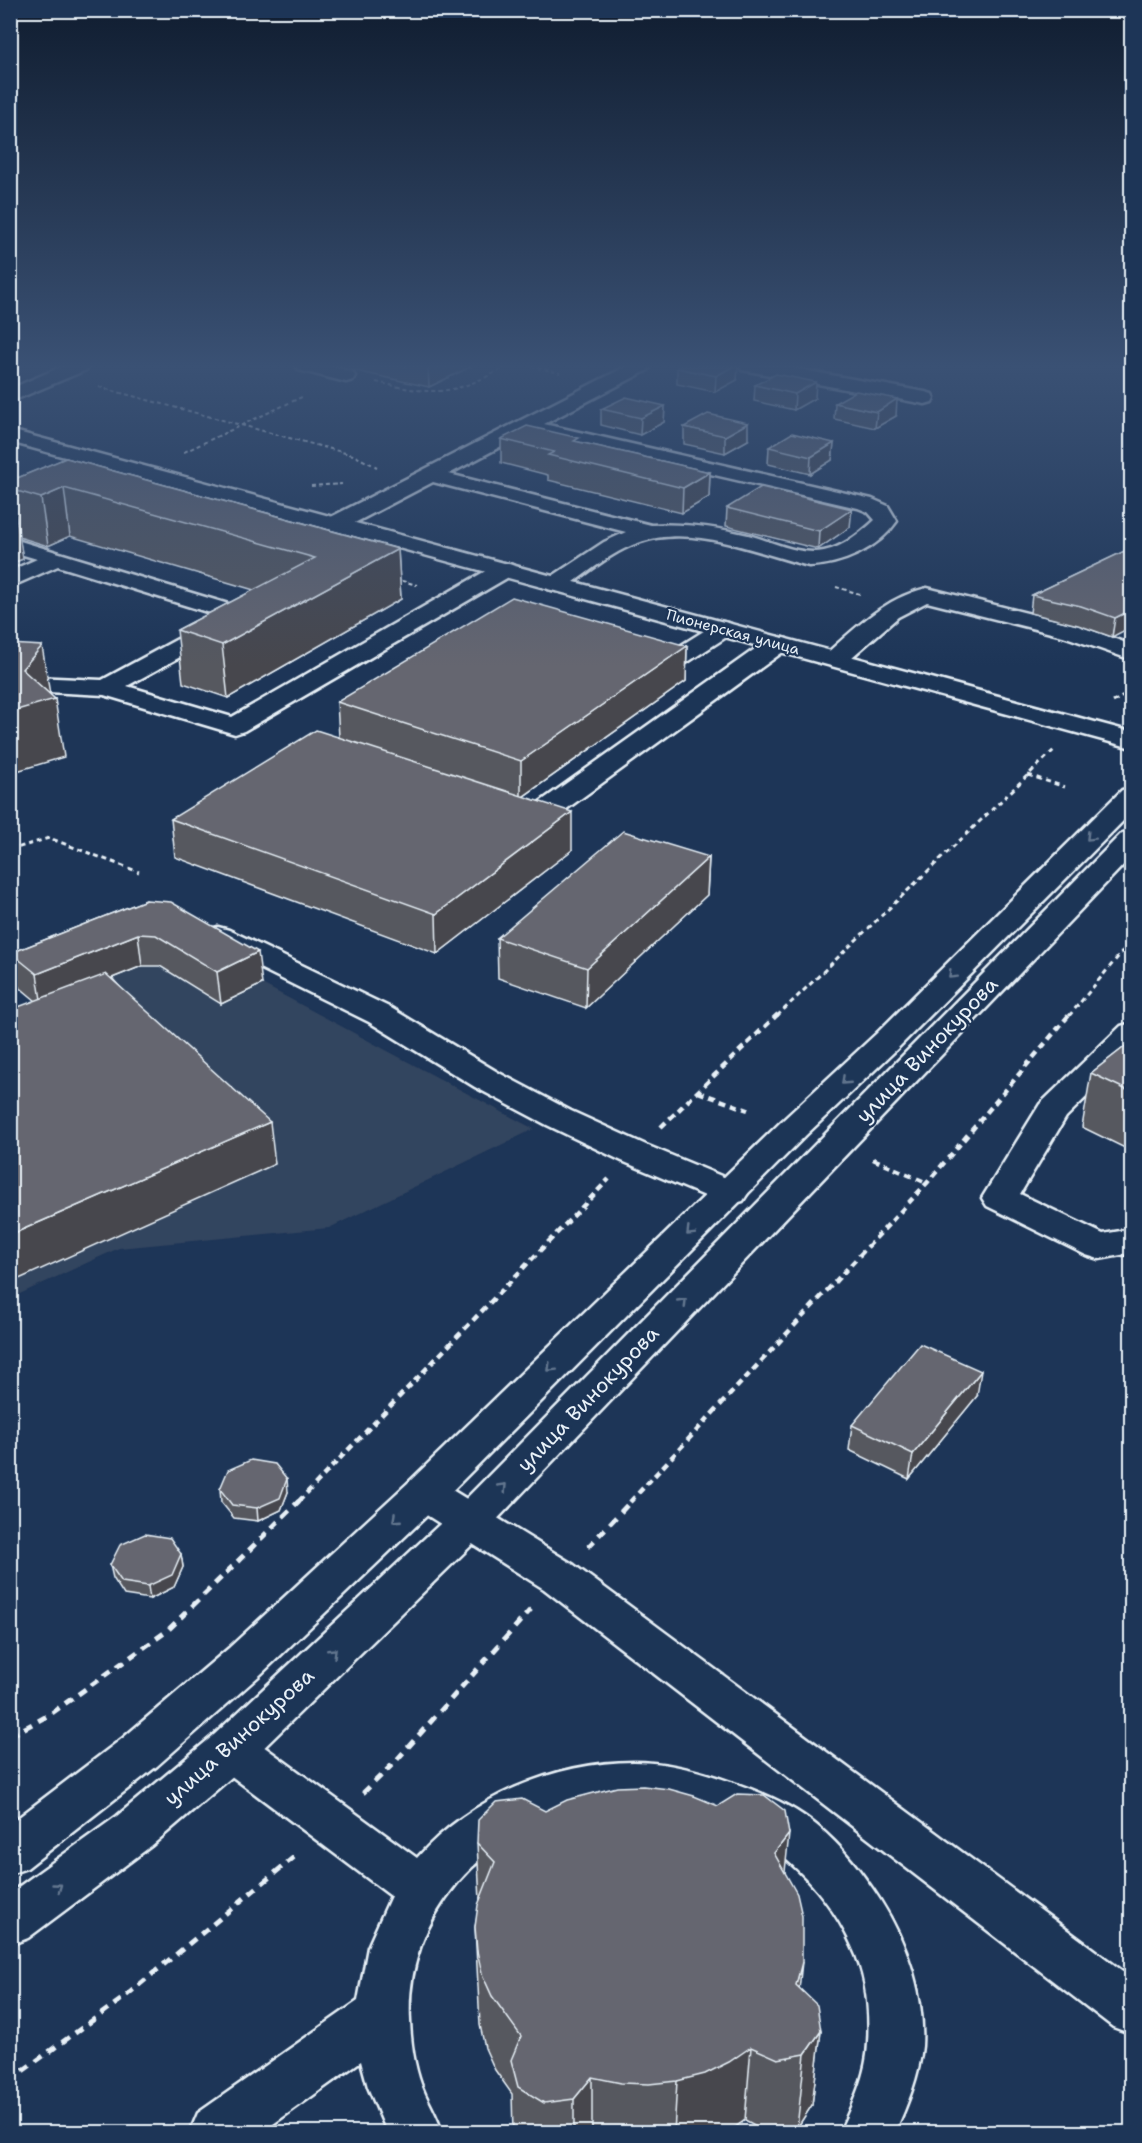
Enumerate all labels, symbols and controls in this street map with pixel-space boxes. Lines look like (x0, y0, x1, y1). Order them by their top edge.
street label: Пионерская улица (664, 605, 802, 660)
one-way arrow (1086, 831, 1097, 841)
one-way arrow (949, 968, 960, 979)
street label: улица Винокурова (850, 971, 1004, 1129)
one-way arrow (841, 1074, 851, 1085)
one-way arrow (687, 1224, 698, 1235)
one-way arrow (676, 1298, 687, 1308)
street label: улица Винокурова (511, 1320, 665, 1478)
one-way arrow (548, 1361, 559, 1372)
one-way arrow (496, 1483, 507, 1494)
one-way arrow (393, 1512, 403, 1523)
one-way arrow (326, 1648, 337, 1659)
street label: улица Винокурова (158, 1662, 320, 1812)
one-way arrow (51, 1883, 62, 1894)

